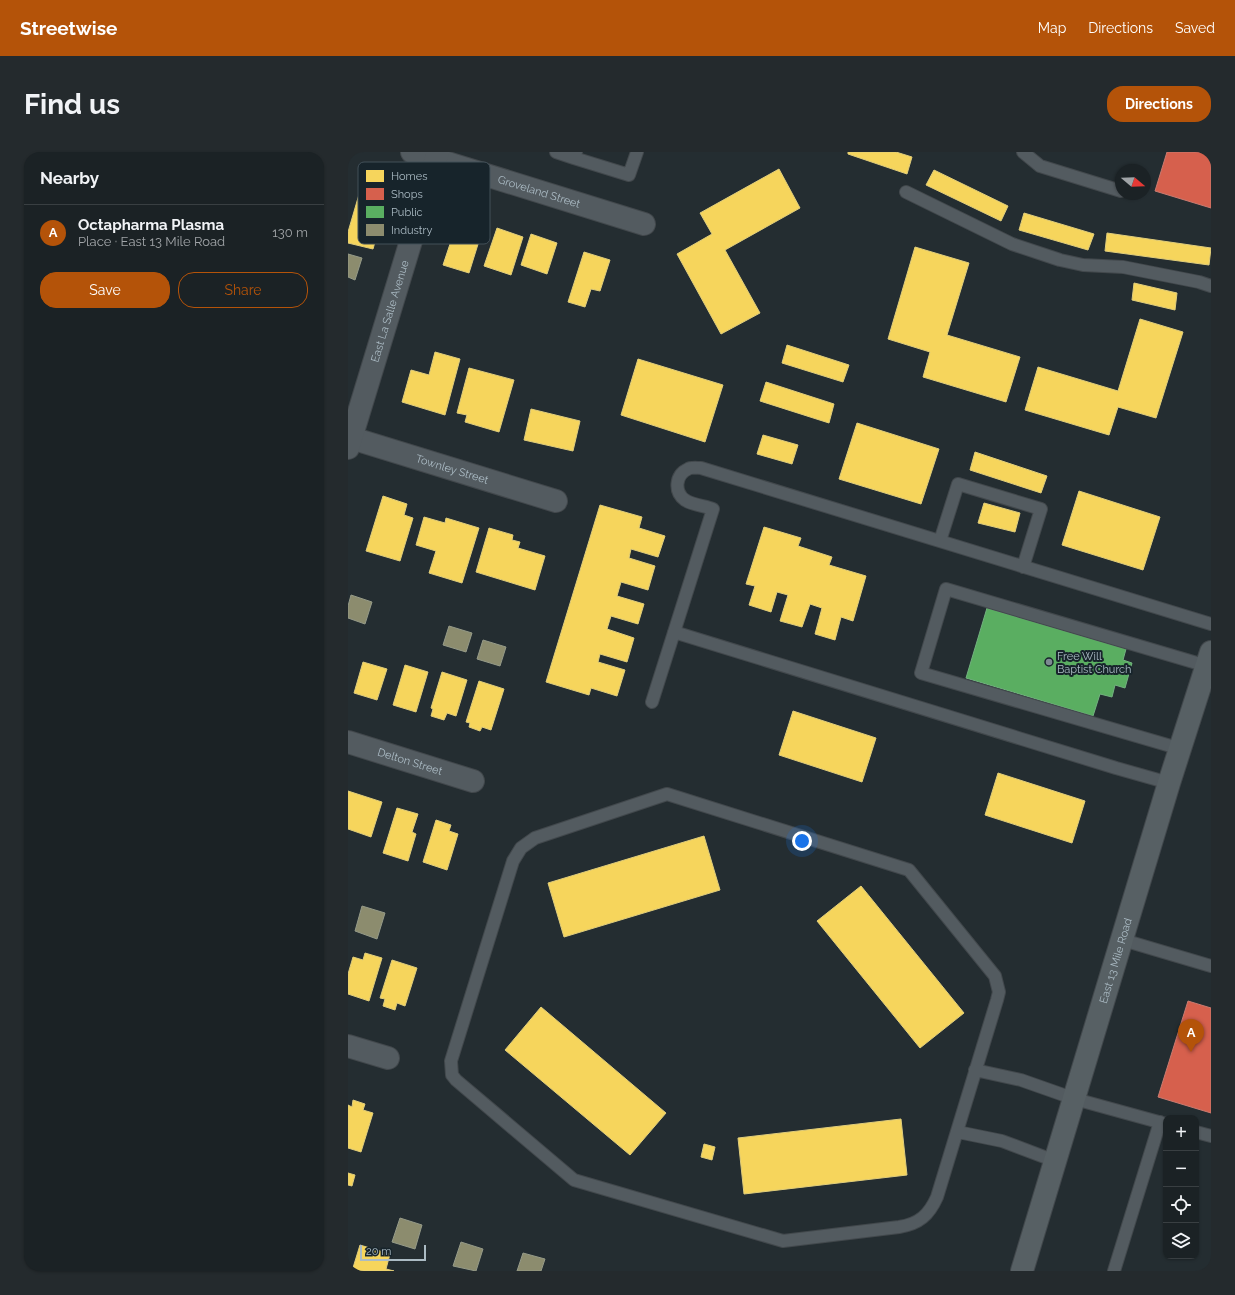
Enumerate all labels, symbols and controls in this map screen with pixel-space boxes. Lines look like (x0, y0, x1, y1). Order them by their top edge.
text: Streetwise (20, 17, 117, 39)
text: Map (1038, 20, 1066, 36)
text: Directions (1088, 20, 1153, 36)
text: Saved (1175, 20, 1215, 36)
button: Directions (1107, 86, 1211, 122)
text: Find us (24, 88, 120, 121)
legend (358, 162, 490, 244)
north arrow (1115, 164, 1151, 200)
text: Nearby (40, 168, 99, 188)
text: Homes (391, 170, 427, 183)
street label: Groveland Street (496, 173, 582, 210)
text: Shops (391, 188, 423, 201)
text: Public (391, 206, 423, 219)
text: Octapharma Plasma (78, 216, 224, 234)
text: Industry (391, 224, 432, 237)
text: A (49, 225, 57, 240)
text: 130 m (272, 225, 308, 240)
text: Place · East 13 Mile Road (78, 234, 225, 249)
street label: East La Salle Avenue (368, 258, 411, 364)
button: Save (40, 272, 170, 308)
button: Share (178, 272, 308, 308)
street label: Townley Street (414, 452, 490, 486)
place label: Free Will Baptist Church (1057, 650, 1132, 676)
marker: Free Will Baptist Church (1044, 657, 1054, 667)
street label: Delton Street (376, 745, 444, 778)
your location (792, 831, 812, 851)
street label: East 13 Mile Road (1096, 916, 1135, 1005)
pin: A (1178, 1019, 1204, 1052)
map controls (1163, 1115, 1199, 1259)
button: + (1163, 1115, 1199, 1151)
button: − (1163, 1151, 1199, 1187)
button: locate (1163, 1187, 1199, 1223)
button: layers (1163, 1223, 1199, 1259)
scale bar (360, 1243, 426, 1262)
text: 20 m (366, 1245, 391, 1258)

